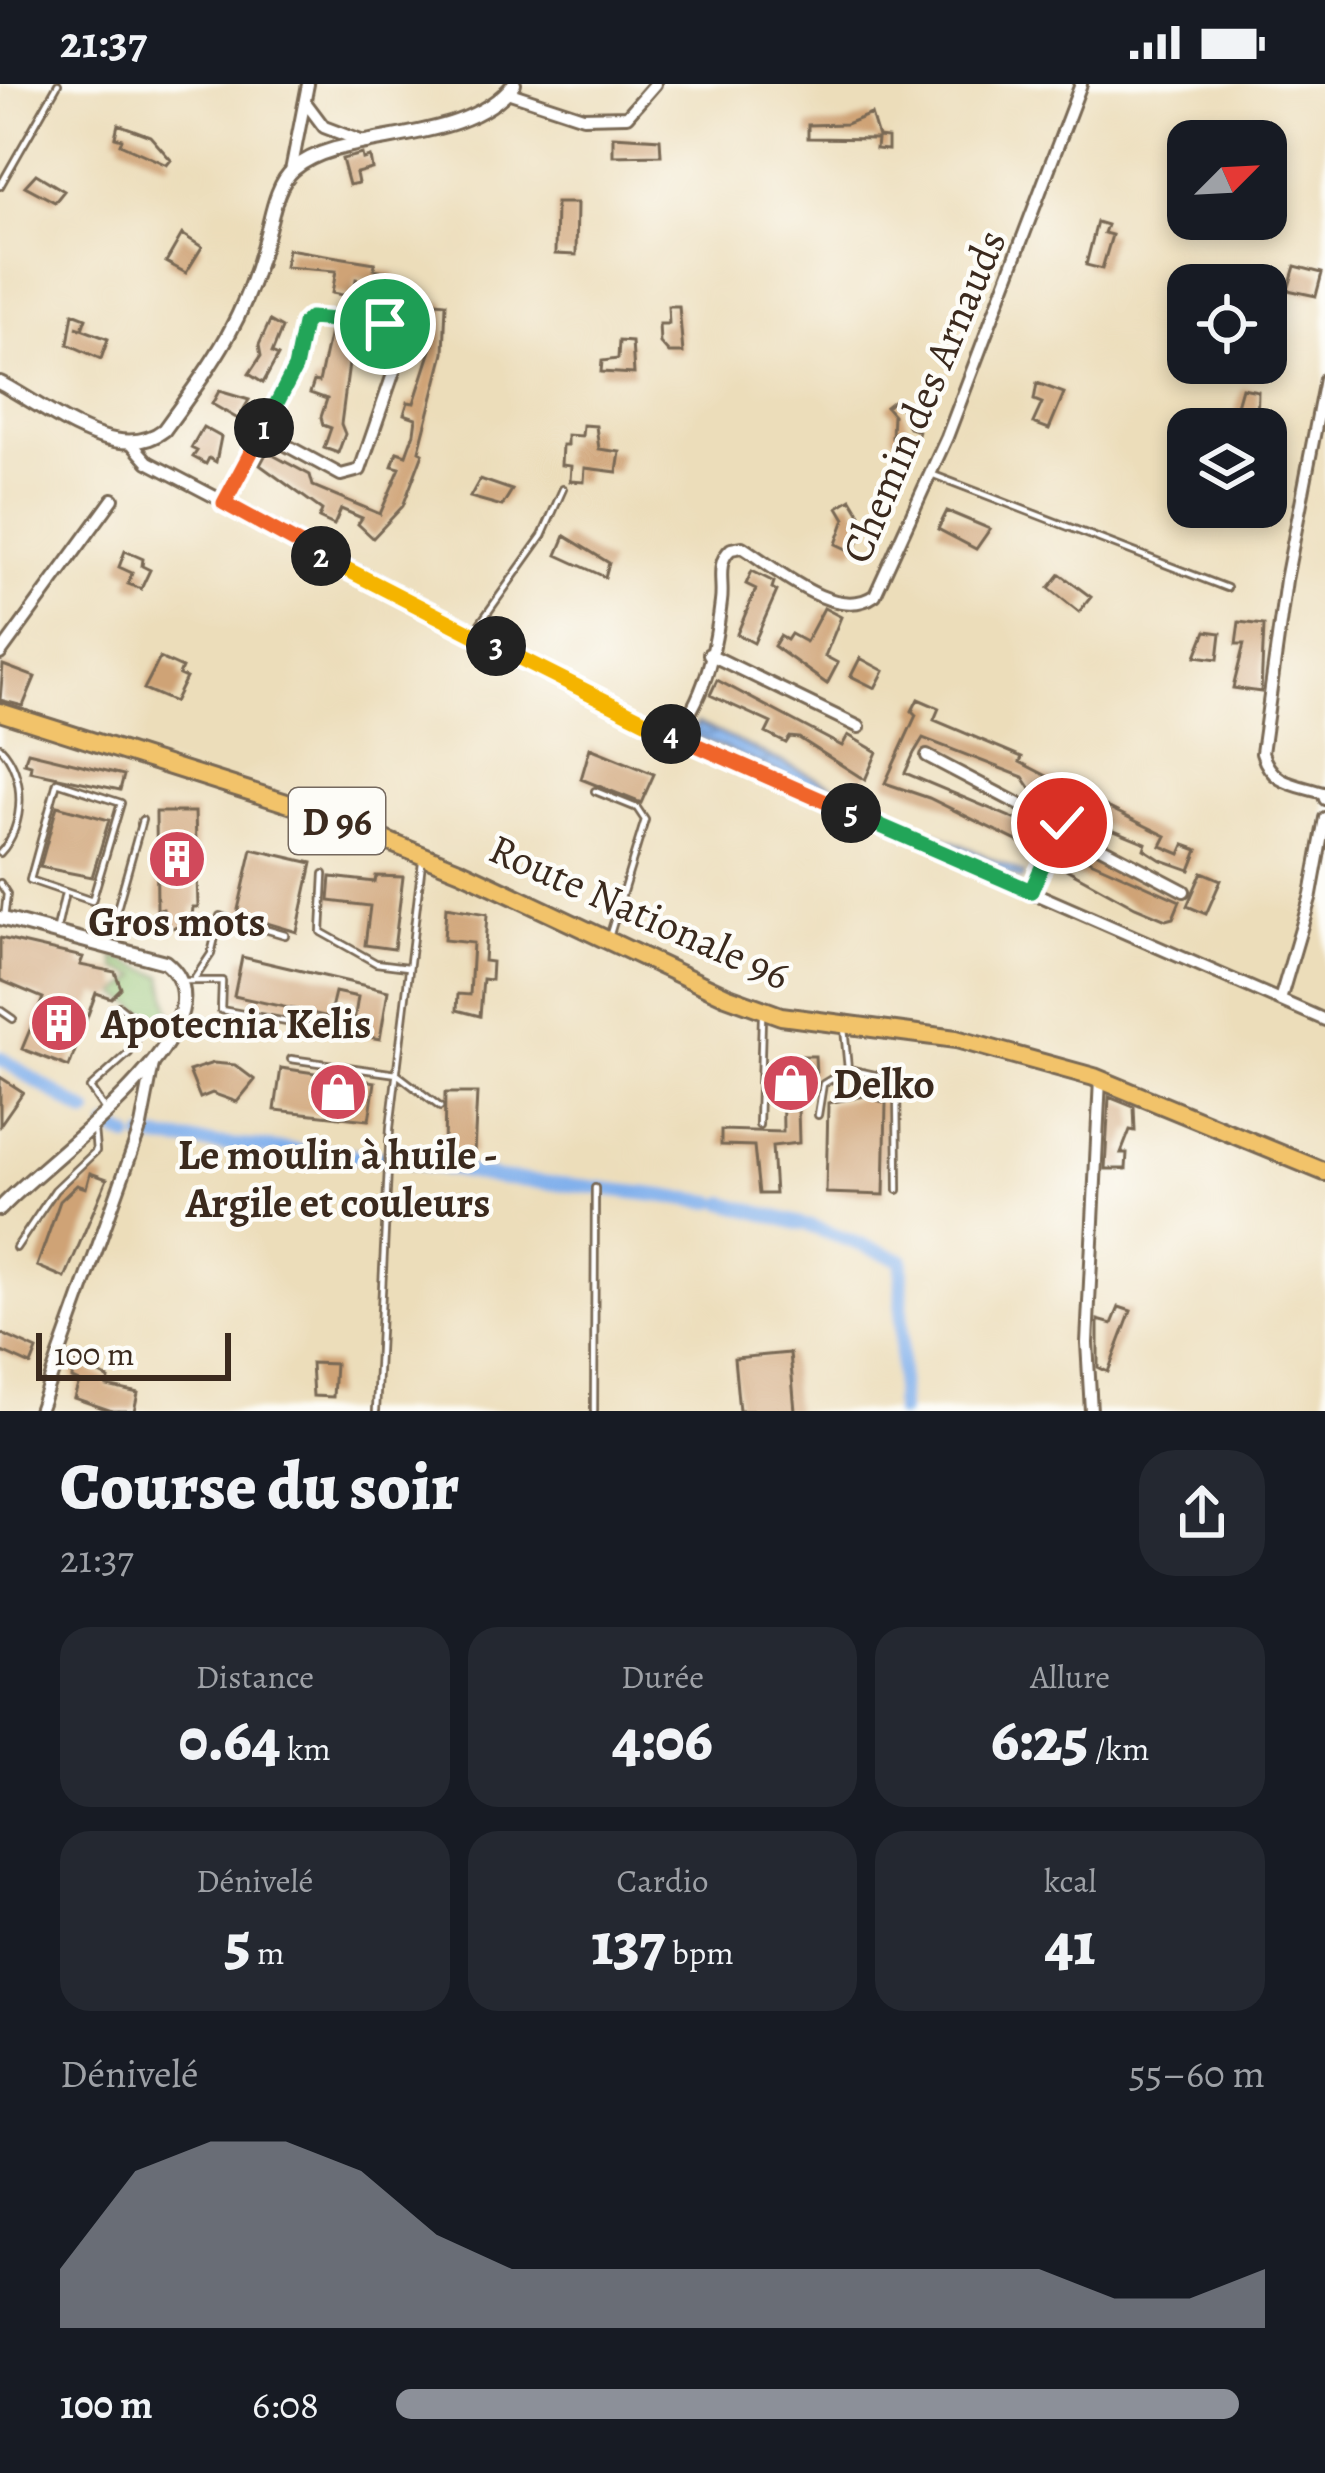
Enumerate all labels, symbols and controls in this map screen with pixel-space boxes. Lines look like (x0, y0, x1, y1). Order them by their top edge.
text: 21:37 (60, 11, 147, 73)
north arrow (1167, 120, 1287, 240)
map controls (1167, 120, 1287, 528)
street label: Chemin des Arnauds (828, 221, 1019, 572)
button: locate (1167, 264, 1287, 384)
pin (334, 273, 436, 375)
icon: arrive (352, 291, 418, 357)
pin: 1 (234, 398, 294, 458)
text: 1 (258, 405, 270, 450)
button: layers (1167, 408, 1287, 528)
pin: 2 (291, 526, 351, 586)
text: 2 (313, 533, 329, 578)
pin: 3 (466, 616, 526, 676)
text: 3 (489, 623, 503, 668)
pin: 4 (641, 704, 701, 764)
text: 4 (663, 711, 679, 756)
pin (1011, 772, 1113, 874)
pin: 5 (821, 783, 881, 843)
road number: D 96 (289, 788, 385, 854)
text: 5 (844, 790, 858, 835)
icon: check (1029, 790, 1095, 856)
street label: Route Nationale 96 (481, 820, 799, 1003)
building icon: Gros mots (146, 828, 208, 890)
place label: Gros mots (88, 893, 266, 950)
building icon: Apotecnia Kelis (28, 992, 90, 1054)
place label: Apotecnia Kelis (100, 995, 371, 1052)
shop icon: Delko (760, 1052, 822, 1114)
place label: Delko (833, 1055, 935, 1112)
shop icon: Le moulin à huile - Argile et couleurs (307, 1061, 369, 1123)
place label: Le moulin à huile - Argile et couleurs (178, 1126, 498, 1231)
scale bar (36, 1327, 231, 1380)
text: 100 m (54, 1331, 134, 1376)
text: Course du soir (60, 1442, 459, 1532)
button: share (1139, 1450, 1265, 1576)
text: 21:37 (60, 1532, 134, 1585)
text: Distance (196, 1654, 314, 1699)
text: Durée (621, 1654, 704, 1699)
text: Allure (1030, 1654, 1110, 1699)
text: 0.64 (179, 1699, 280, 1781)
text: 4:06 (612, 1699, 713, 1781)
text: 6:25 (991, 1699, 1088, 1781)
text: km (280, 1726, 331, 1771)
text: /km (1088, 1726, 1149, 1771)
text: Dénivelé (196, 1858, 313, 1903)
text: Cardio (617, 1858, 708, 1903)
text: kcal (1044, 1858, 1097, 1903)
text: 5 (225, 1903, 251, 1985)
text: 137 (591, 1903, 665, 1985)
text: 41 (1045, 1903, 1096, 1985)
text: m (251, 1930, 285, 1975)
text: bpm (665, 1930, 734, 1975)
text: Dénivelé (60, 2047, 198, 2100)
text: 55–60 m (1129, 2047, 1265, 2100)
text: 100 m (60, 2378, 153, 2431)
text: 6:08 (252, 2378, 319, 2431)

